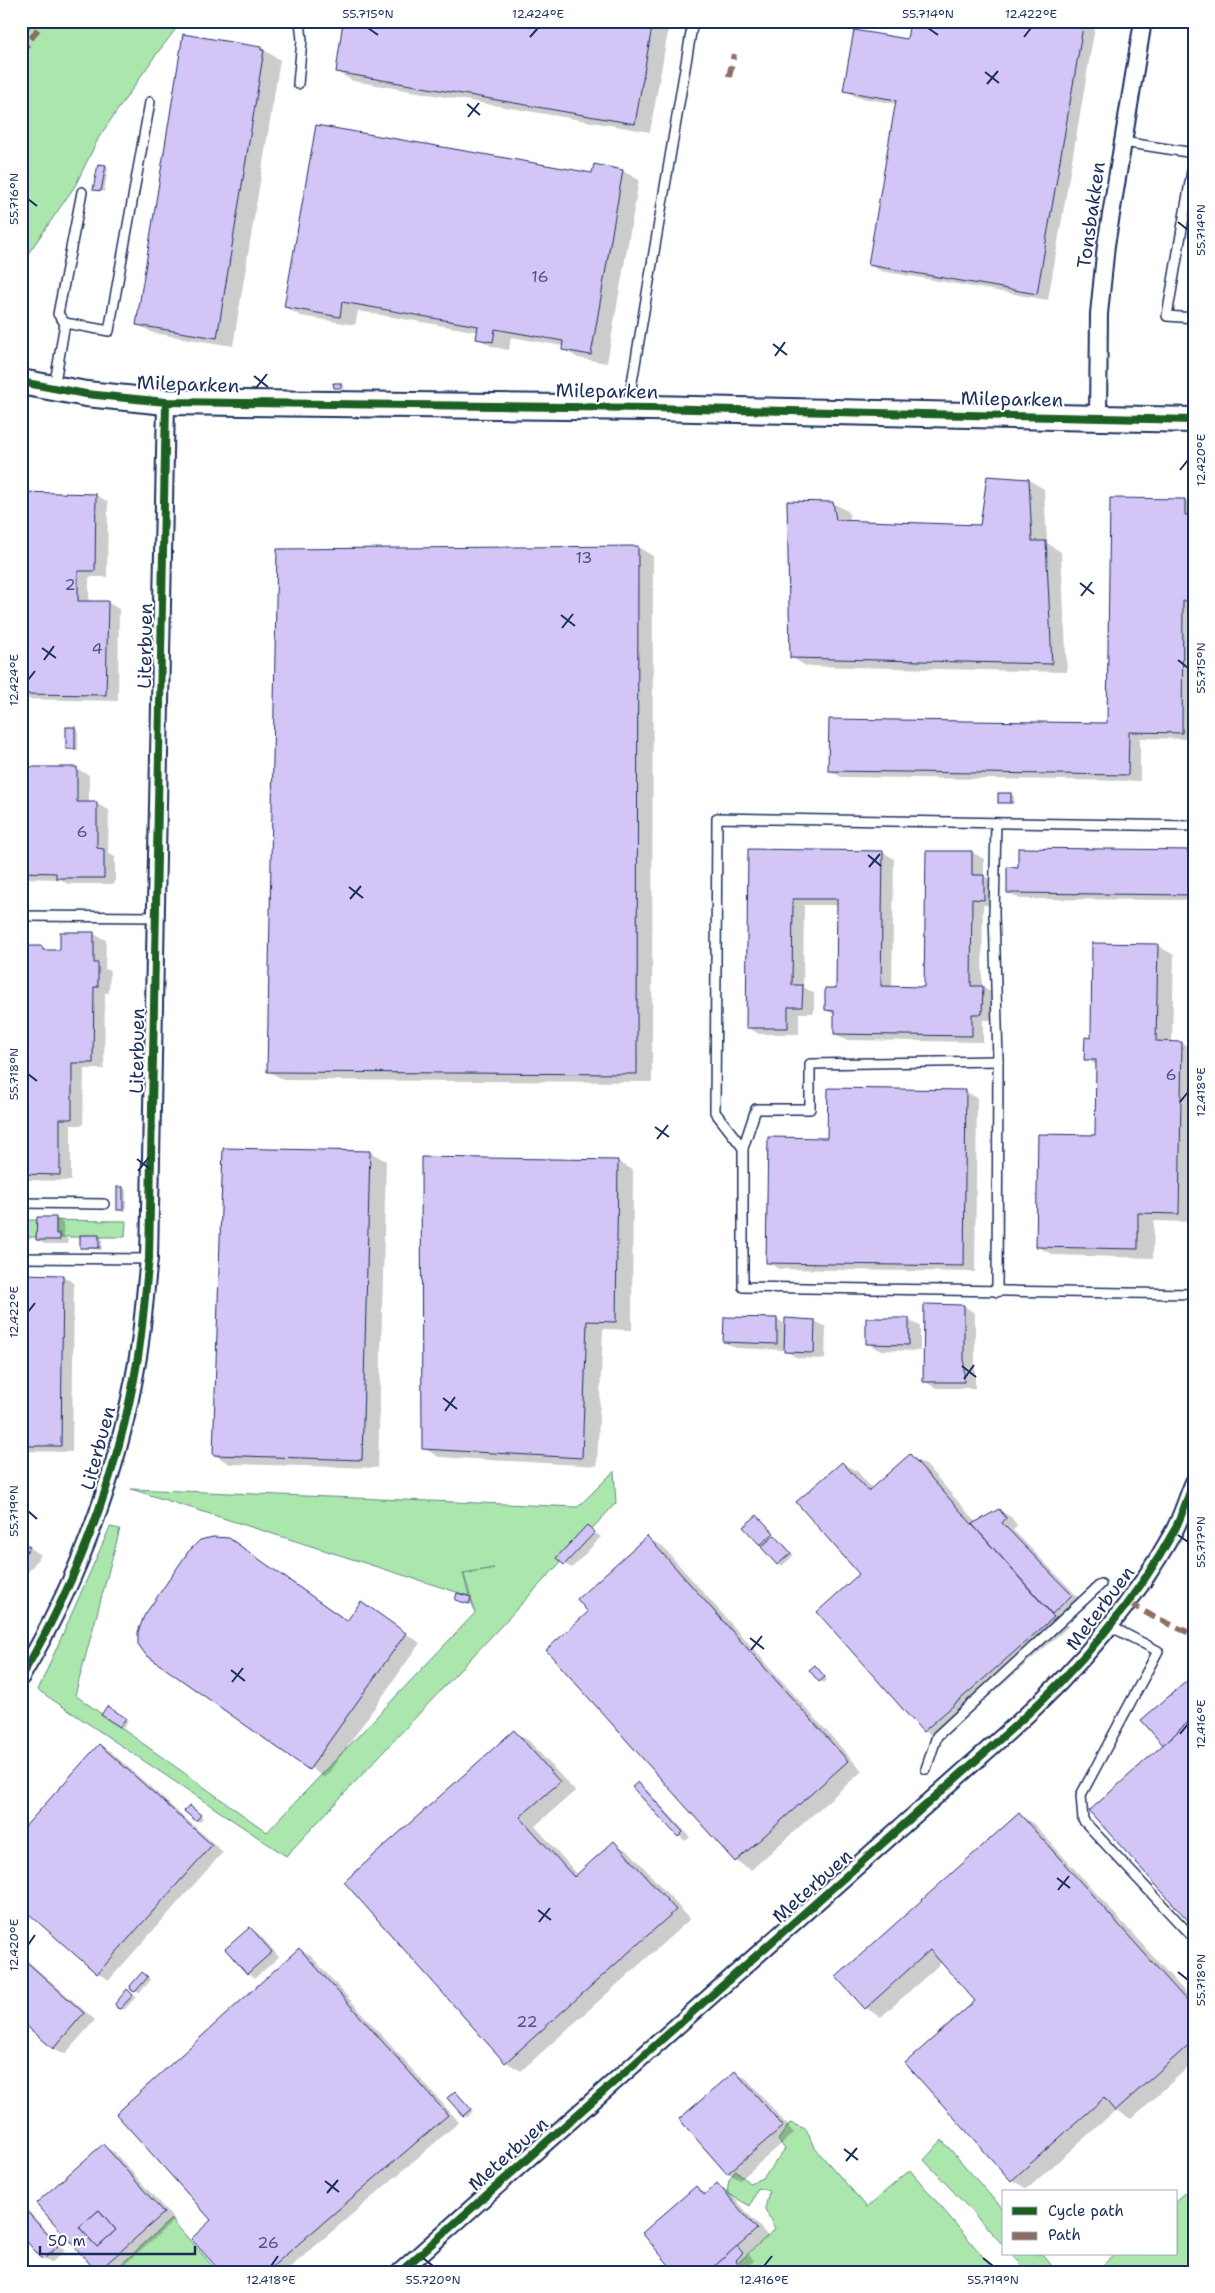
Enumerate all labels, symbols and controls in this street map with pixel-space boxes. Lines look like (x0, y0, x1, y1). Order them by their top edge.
text: 55.715°N (342, 6, 394, 22)
text: 12.424°E (512, 6, 564, 22)
text: 55.714°N (902, 6, 954, 22)
text: 12.422°E (1005, 6, 1057, 22)
street label: Tonsbakken (1071, 160, 1111, 270)
text: 55.716°N (6, 173, 22, 225)
text: 55.714°N (1193, 204, 1209, 256)
house number: 16 (531, 266, 549, 287)
street label: Mileparken (136, 370, 240, 398)
street label: Mileparken (555, 378, 659, 404)
street label: Mileparken (960, 386, 1064, 412)
text: 12.420°E (1193, 434, 1209, 486)
house number: 13 (575, 547, 593, 568)
house number: 2 (64, 574, 76, 595)
street label: Literbuen (132, 603, 158, 689)
house number: 4 (91, 638, 103, 659)
text: 55.715°N (1193, 642, 1209, 694)
text: 12.424°E (6, 654, 22, 706)
house number: 6 (76, 821, 88, 842)
street label: Literbuen (124, 1008, 150, 1094)
text: 55.718°N (6, 1048, 22, 1100)
house number: 6 (1165, 1064, 1177, 1085)
text: 12.418°E (1193, 1067, 1209, 1117)
text: 12.422°E (6, 1286, 22, 1338)
street label: Literbuen (75, 1403, 121, 1493)
text: 55.719°N (6, 1485, 22, 1537)
text: 55.717°N (1193, 1516, 1209, 1568)
street label: Meterbuen (1060, 1561, 1140, 1655)
text: 12.416°E (1193, 1699, 1209, 1749)
street label: Meterbuen (767, 1843, 857, 1929)
text: 12.420°E (6, 1919, 22, 1971)
text: 55.718°N (1193, 1954, 1209, 2006)
house number: 22 (516, 2011, 538, 2032)
street label: Meterbuen (463, 2111, 553, 2197)
legend (1002, 2190, 1178, 2256)
text: Cycle path (1048, 2201, 1124, 2221)
scale bar (40, 2223, 195, 2255)
text: Path (1048, 2225, 1081, 2245)
text: 50 m (48, 2231, 86, 2251)
house number: 26 (257, 2232, 279, 2253)
text: 12.418°E (246, 2272, 296, 2288)
text: 55.720°N (405, 2272, 461, 2288)
text: 12.416°E (739, 2272, 789, 2288)
text: 55.719°N (967, 2272, 1019, 2288)

